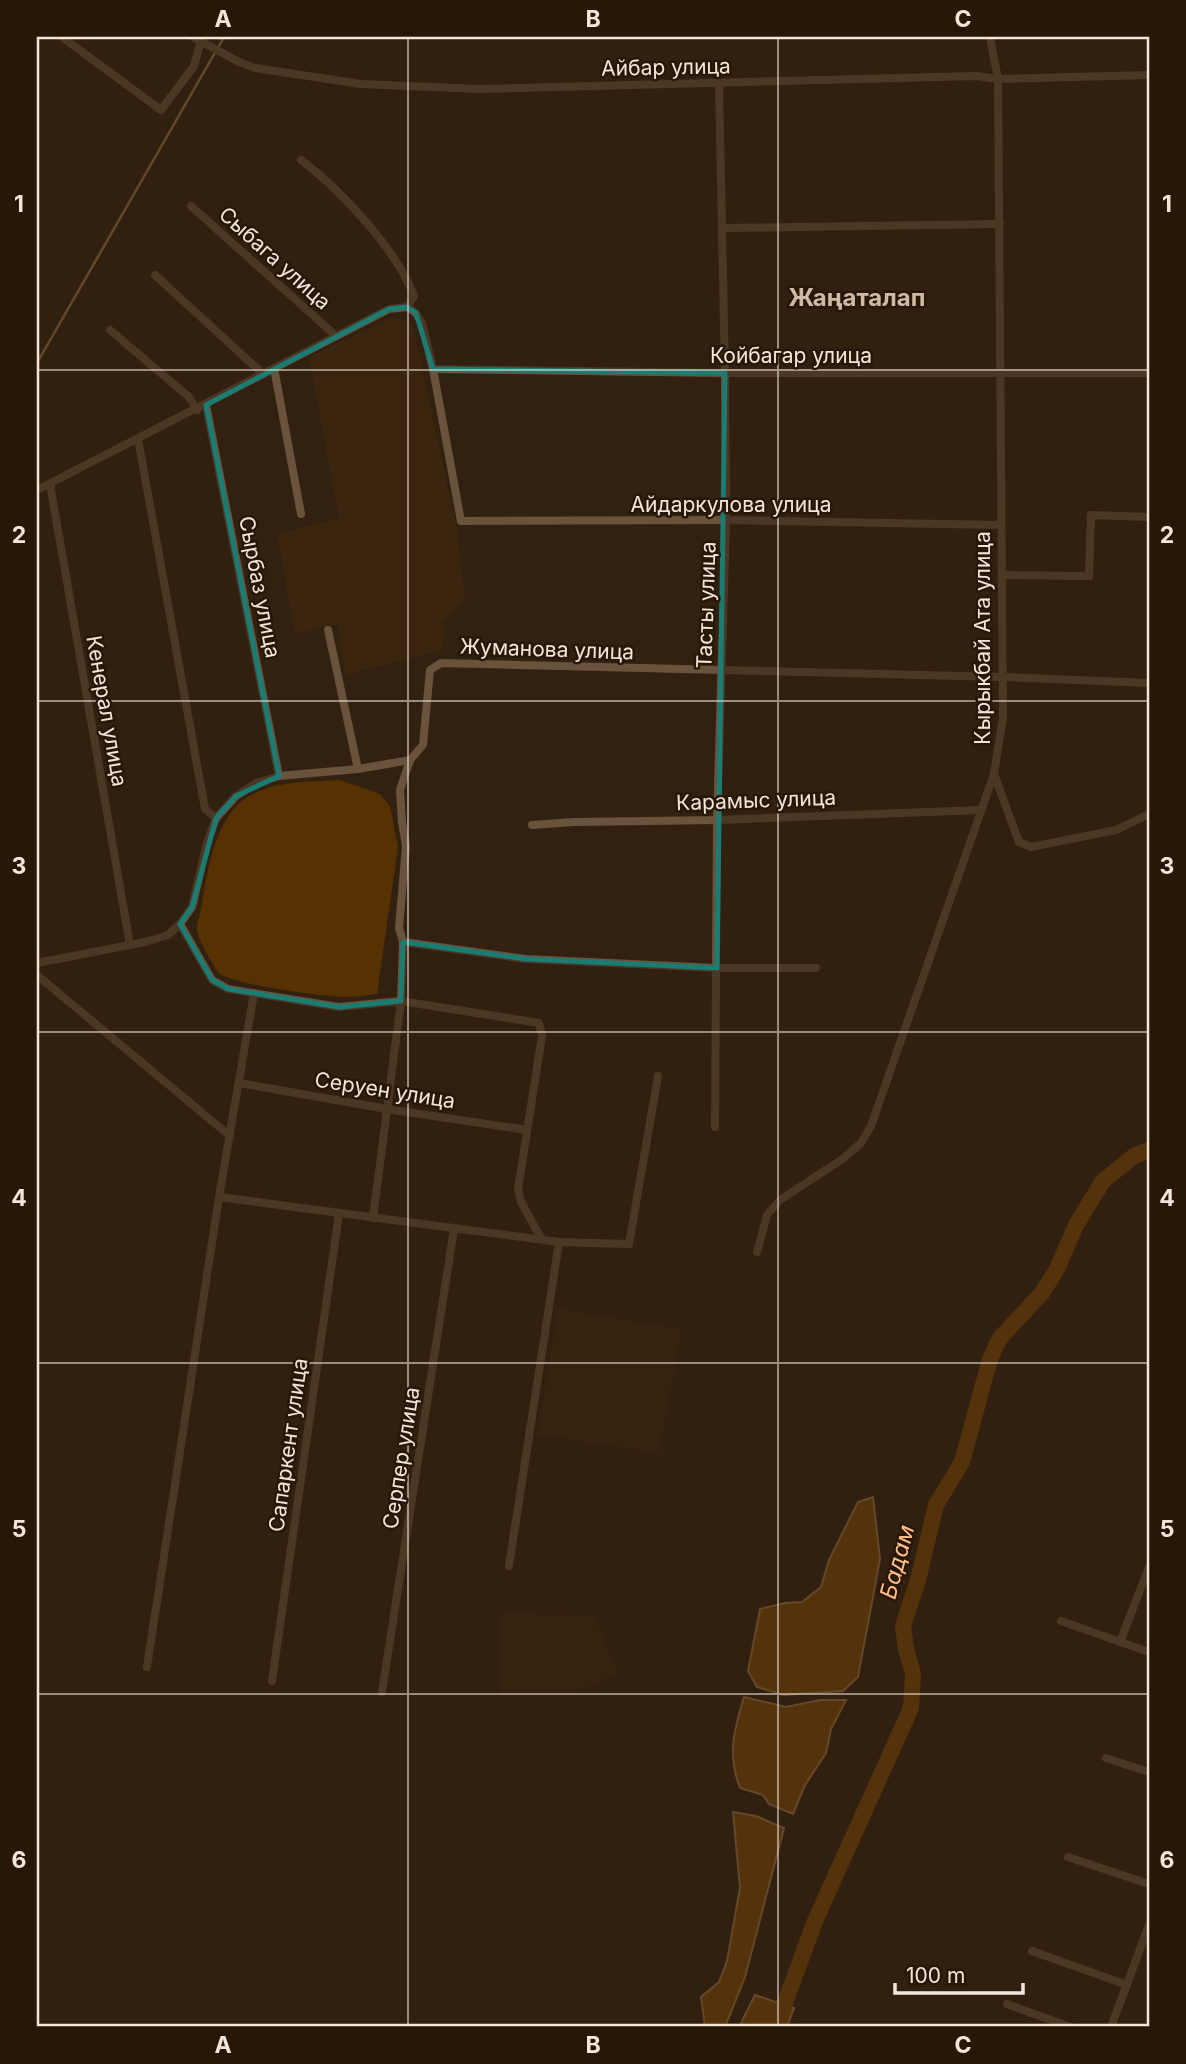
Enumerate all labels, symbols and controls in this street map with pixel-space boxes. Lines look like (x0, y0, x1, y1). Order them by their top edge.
text: A (214, 5, 232, 33)
text: B (585, 5, 601, 33)
text: C (954, 5, 972, 33)
street label: Айбар улица (601, 53, 731, 81)
text: 1 (14, 190, 24, 218)
text: 1 (1162, 190, 1172, 218)
street label: Сыбага улица (214, 201, 336, 315)
district label: Жаңаталап (789, 283, 925, 312)
street label: Койбагар улица (710, 343, 872, 368)
street label: Айдаркулова улица (631, 492, 831, 517)
street label: Сырбаз улица (234, 514, 286, 660)
text: 2 (12, 521, 26, 549)
text: 2 (1160, 521, 1174, 549)
street label: Кырыкбай Ата улица (970, 531, 995, 745)
street label: Тасты улица (691, 541, 721, 669)
street label: Жуманова улица (460, 633, 634, 665)
street label: Кенерал улица (81, 634, 133, 788)
street label: Карамыс улица (676, 785, 836, 815)
text: 3 (12, 852, 26, 880)
text: 3 (1160, 852, 1174, 880)
street label: Серуен улица (313, 1067, 457, 1113)
text: 4 (11, 1184, 27, 1212)
text: 4 (1159, 1184, 1175, 1212)
street label: Сапаркент улица (263, 1357, 313, 1533)
street label: Серпер улица (377, 1385, 425, 1531)
text: 5 (12, 1515, 26, 1543)
text: 5 (1160, 1515, 1174, 1543)
water label: Бадам (874, 1522, 920, 1602)
text: 6 (12, 1846, 26, 1874)
text: 6 (1160, 1846, 1174, 1874)
scale bar (895, 1952, 1023, 1996)
text: 100 m (906, 1963, 965, 1988)
text: A (214, 2031, 232, 2059)
text: B (585, 2031, 601, 2059)
text: C (954, 2031, 972, 2059)

